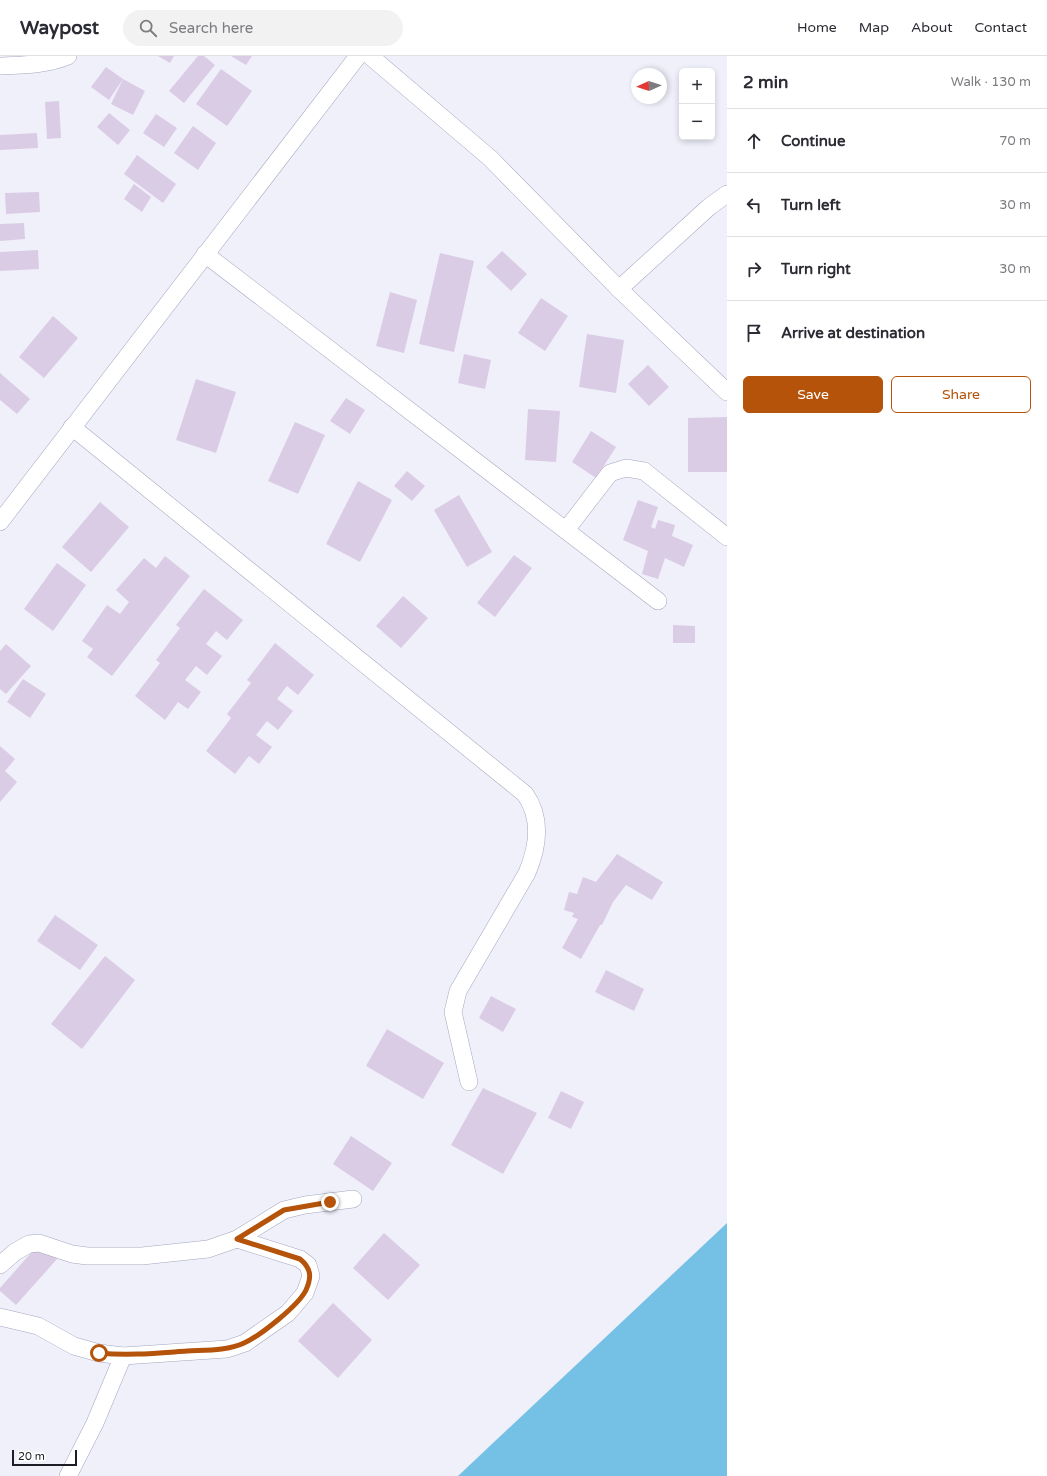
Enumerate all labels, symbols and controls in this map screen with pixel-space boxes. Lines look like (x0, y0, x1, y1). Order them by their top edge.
search box (123, 10, 403, 46)
text: Waypost (20, 17, 99, 39)
icon: search (137, 17, 159, 39)
text: Search here (169, 19, 253, 37)
text: Home (797, 19, 837, 36)
text: Map (859, 19, 889, 36)
text: About (911, 19, 953, 36)
text: Contact (975, 19, 1027, 36)
north arrow (631, 68, 667, 104)
map controls (679, 68, 715, 140)
button: + (679, 68, 715, 104)
text: 2 min (743, 72, 788, 93)
text: Walk · 130 m (951, 74, 1031, 90)
button: − (679, 104, 715, 140)
icon: ahead (743, 130, 765, 152)
text: Continue (781, 132, 845, 150)
text: 70 m (999, 133, 1031, 149)
icon: left (743, 194, 765, 216)
text: Turn left (781, 196, 841, 214)
text: 30 m (999, 197, 1031, 213)
icon: right (743, 258, 765, 280)
text: Turn right (781, 260, 851, 278)
text: 30 m (999, 261, 1031, 277)
icon: arrive (743, 322, 765, 344)
text: Arrive at destination (781, 324, 925, 342)
button: Save (743, 376, 883, 413)
button: Share (891, 376, 1031, 413)
route end (321, 1193, 339, 1211)
route start (90, 1344, 108, 1362)
scale bar (12, 1448, 77, 1467)
text: 20 m (18, 1450, 45, 1463)

